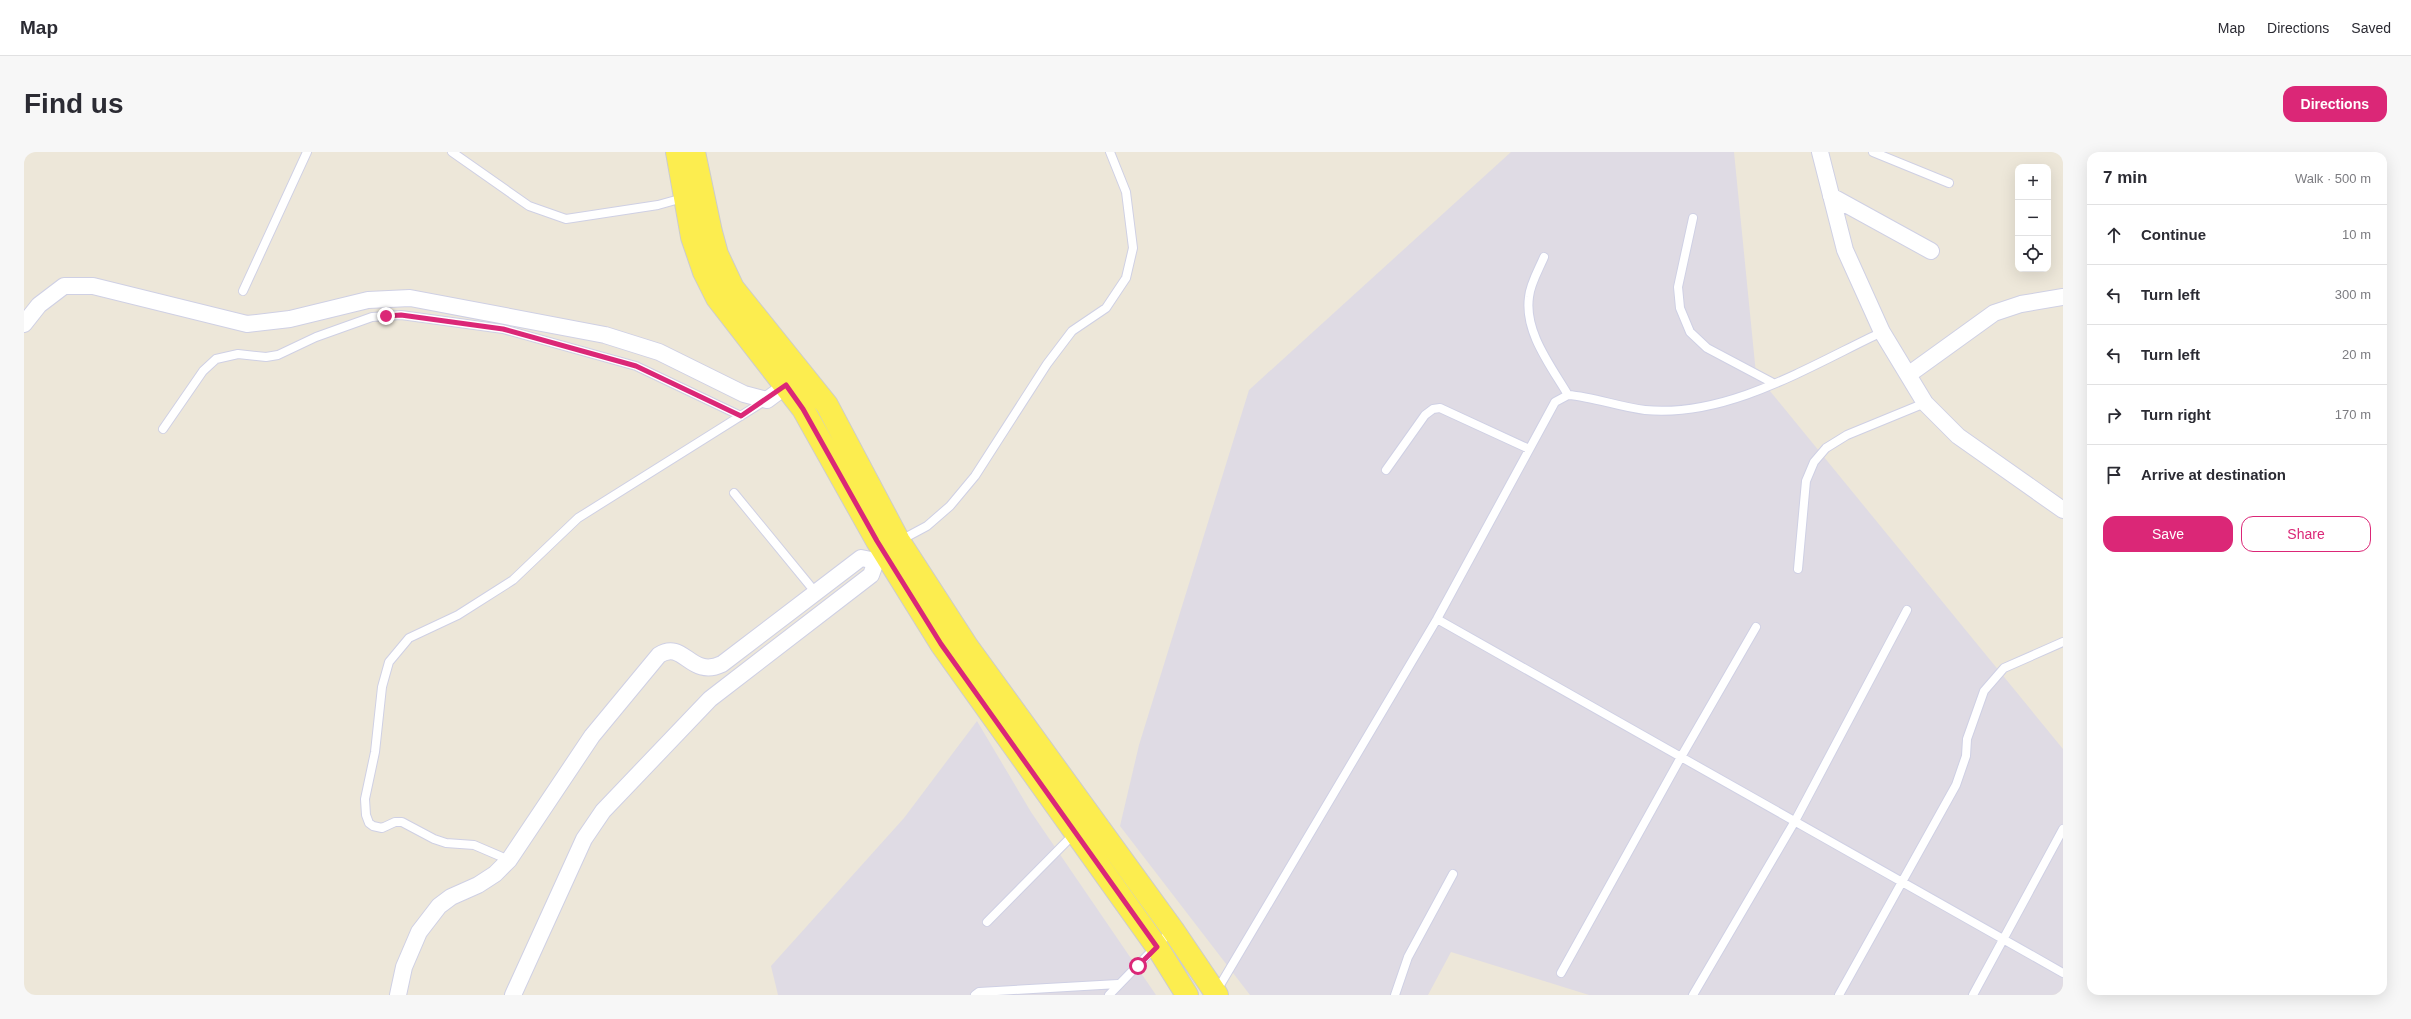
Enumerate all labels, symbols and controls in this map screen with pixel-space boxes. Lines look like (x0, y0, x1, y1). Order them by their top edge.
text: Map (20, 17, 58, 38)
text: Map (2218, 20, 2245, 36)
text: Directions (2267, 20, 2329, 36)
text: Saved (2351, 20, 2391, 36)
button: Directions (2283, 86, 2387, 122)
text: Find us (24, 88, 124, 119)
map controls (2015, 164, 2051, 272)
button: + (2015, 164, 2051, 200)
text: 7 min (2103, 168, 2147, 187)
text: Walk · 500 m (2295, 171, 2371, 186)
button: − (2015, 200, 2051, 236)
icon: ahead (2103, 224, 2125, 246)
text: Continue (2141, 226, 2206, 243)
text: 10 m (2342, 227, 2371, 242)
button: locate (2015, 236, 2051, 272)
icon: left (2103, 284, 2125, 306)
text: Turn left (2141, 286, 2200, 303)
text: 300 m (2335, 287, 2371, 302)
route end (377, 307, 395, 325)
icon: left (2103, 344, 2125, 366)
text: Turn left (2141, 346, 2200, 363)
text: 20 m (2342, 347, 2371, 362)
icon: right (2103, 404, 2125, 426)
text: Turn right (2141, 406, 2211, 423)
text: 170 m (2335, 407, 2371, 422)
icon: arrive (2103, 464, 2125, 486)
text: Arrive at destination (2141, 466, 2286, 483)
button: Save (2103, 516, 2233, 552)
button: Share (2241, 516, 2371, 552)
route start (1129, 957, 1147, 975)

